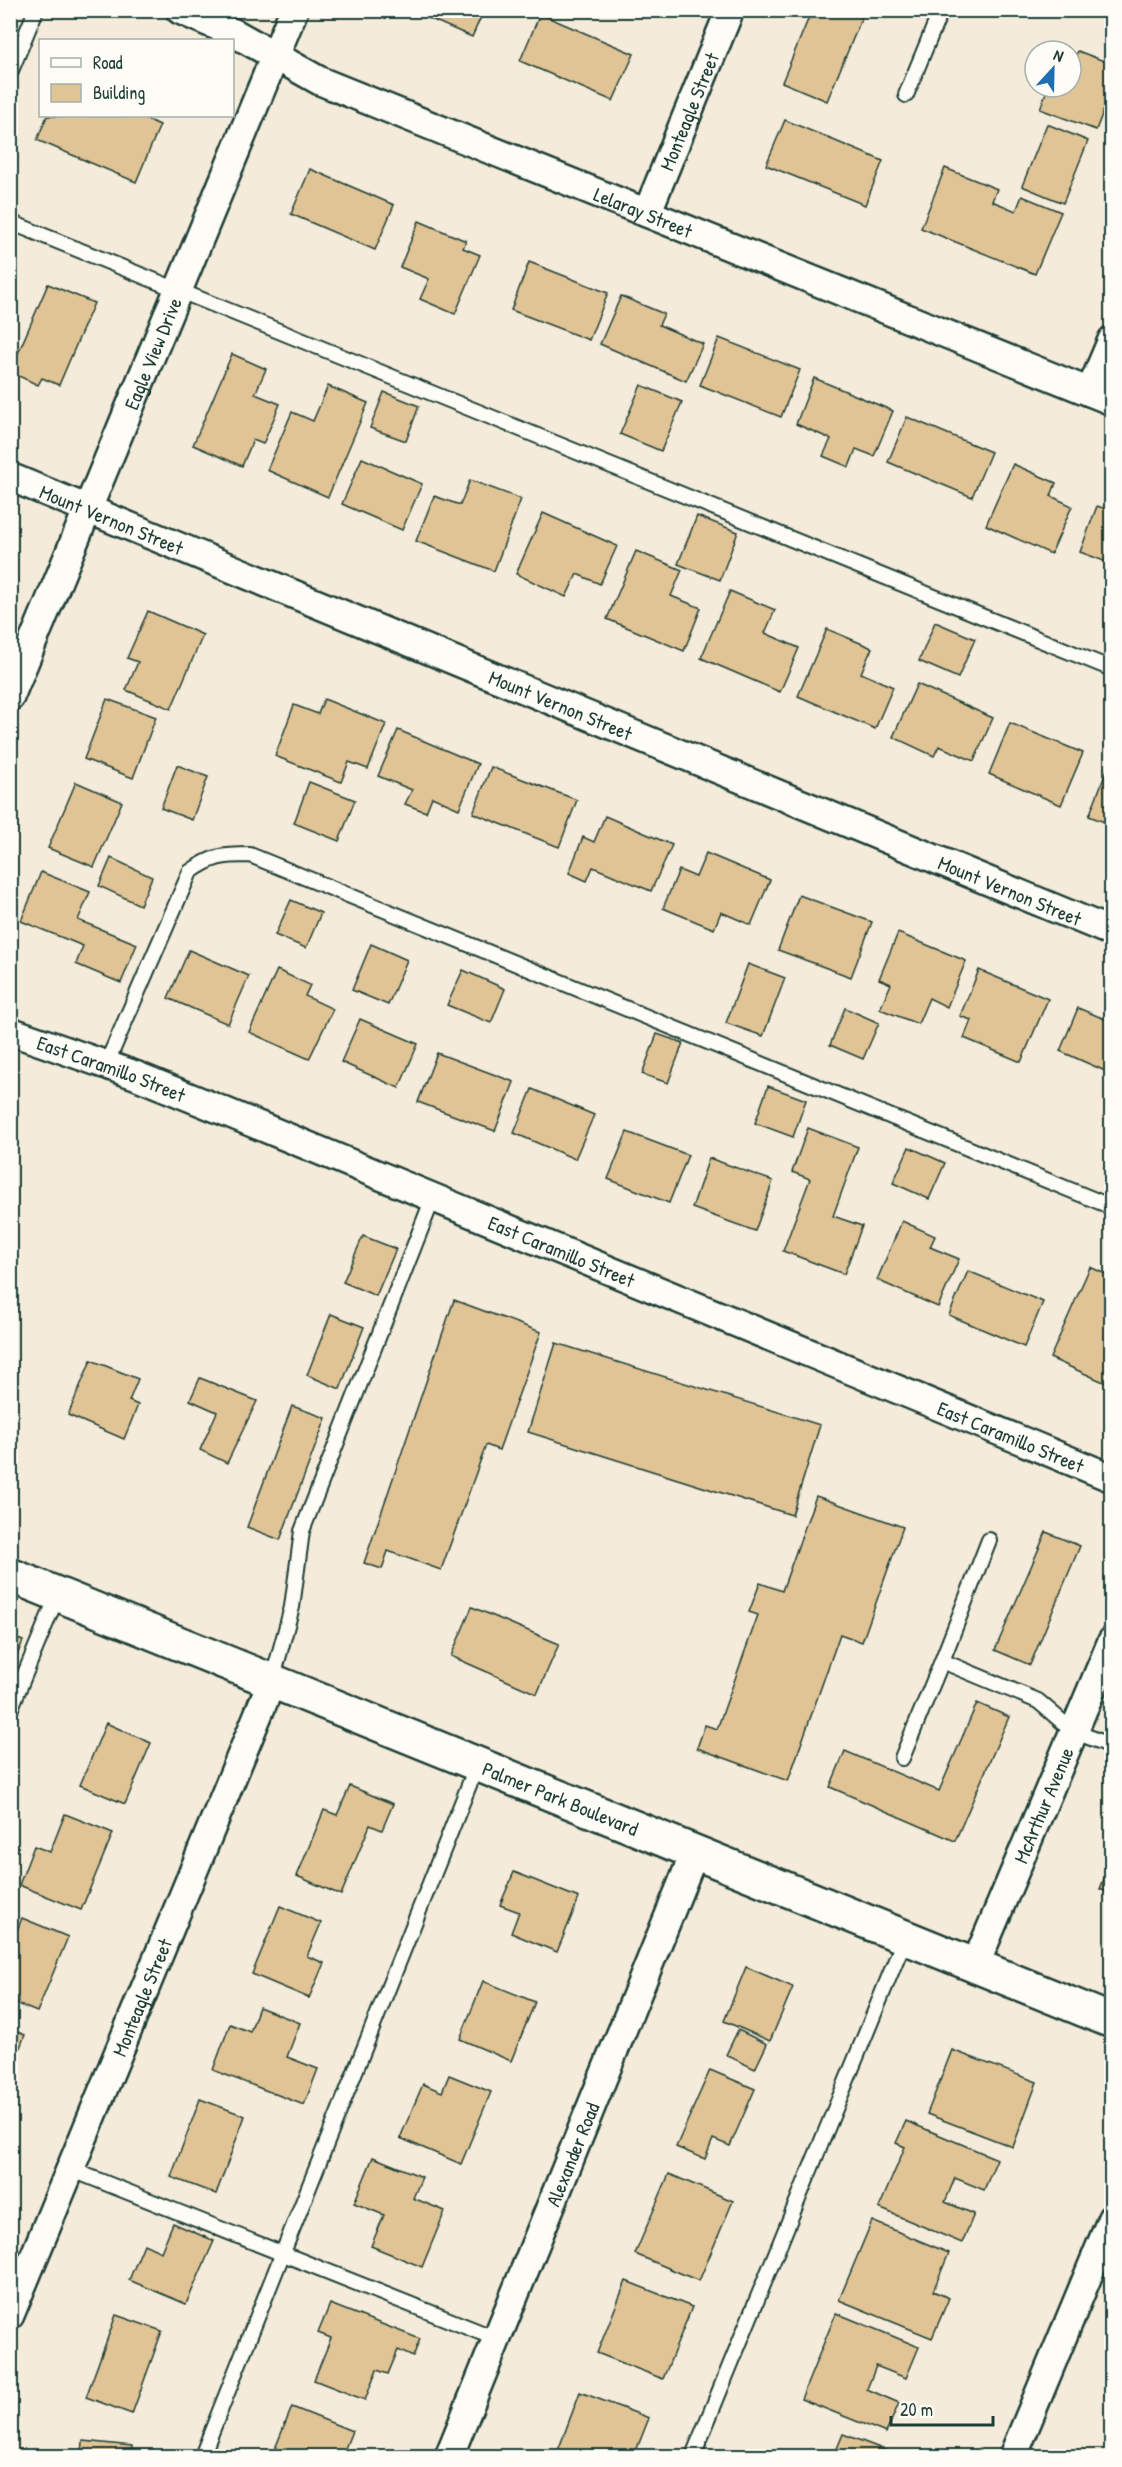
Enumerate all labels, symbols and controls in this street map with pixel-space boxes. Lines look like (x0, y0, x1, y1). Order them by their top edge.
legend (39, 39, 234, 117)
north arrow (1023, 39, 1083, 99)
text: N (1051, 43, 1067, 67)
street label: Monteagle Street (652, 47, 725, 174)
text: Road (93, 50, 123, 75)
text: Building (93, 80, 145, 105)
street label: Lelaray Street (590, 180, 698, 244)
street label: Eagle View Drive (117, 293, 187, 413)
street label: Mount Vernon Street (36, 477, 188, 561)
street label: Mount Vernon Street (485, 663, 638, 747)
street label: Mount Vernon Street (934, 848, 1087, 932)
street label: East Caramillo Street (34, 1028, 191, 1108)
street label: East Caramillo Street (484, 1208, 640, 1293)
street label: East Caramillo Street (934, 1394, 1089, 1479)
street label: McArthur Avenue (1006, 1743, 1079, 1867)
street label: Palmer Park Boulevard (479, 1754, 643, 1841)
street label: Monteagle Street (105, 1933, 178, 2060)
street label: Alexander Road (539, 2098, 605, 2210)
scale bar (891, 2389, 993, 2427)
text: 20 m (900, 2397, 933, 2422)

